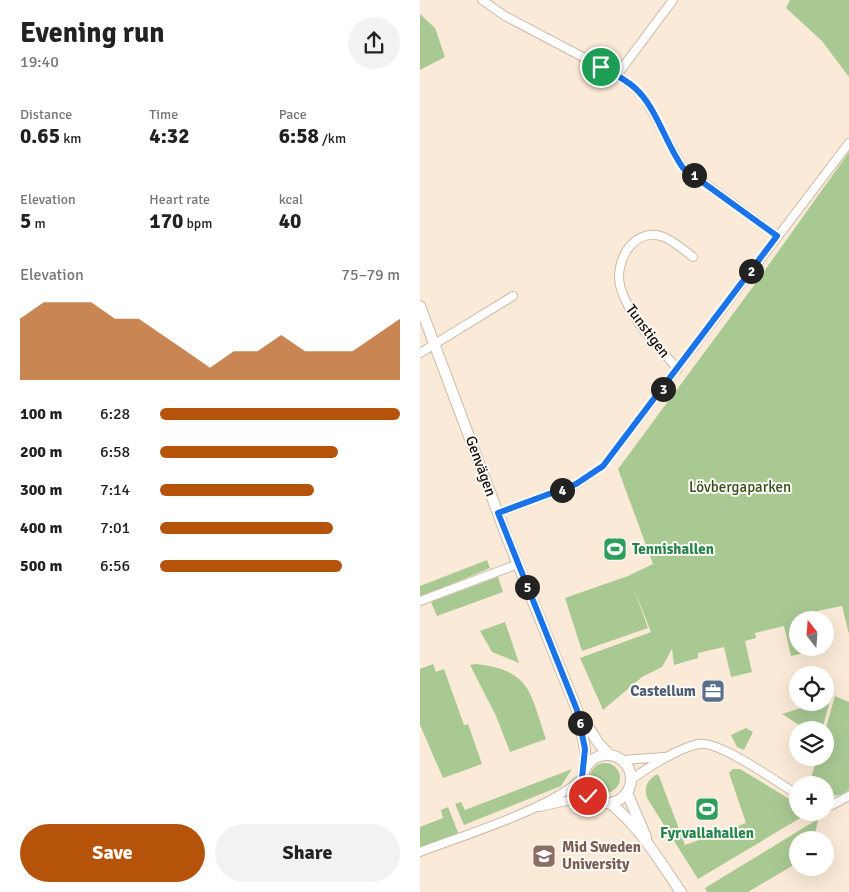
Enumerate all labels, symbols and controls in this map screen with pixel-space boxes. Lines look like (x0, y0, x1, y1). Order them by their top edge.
text: Evening run (20, 16, 165, 50)
button: share (348, 17, 400, 69)
pin (580, 46, 622, 88)
text: 19:40 (20, 52, 59, 72)
icon: arrive (587, 53, 615, 81)
text: Distance (20, 106, 72, 123)
text: Time (149, 106, 178, 123)
text: Pace (279, 106, 307, 123)
text: 0.65 (20, 123, 60, 149)
text: 4:32 (149, 123, 190, 149)
text: 6:58 (279, 123, 319, 149)
text: km (60, 130, 81, 147)
text: /km (319, 130, 346, 147)
pin: 1 (682, 162, 706, 188)
text: 1 (691, 167, 698, 184)
text: Elevation (20, 191, 76, 208)
text: Heart rate (149, 191, 210, 208)
text: kcal (279, 191, 303, 208)
text: 5 (20, 208, 31, 234)
text: 170 (149, 208, 183, 234)
text: 40 (279, 208, 301, 234)
text: m (31, 215, 46, 232)
text: bpm (183, 215, 212, 232)
pin: 2 (738, 258, 764, 284)
text: 2 (748, 263, 755, 280)
text: Elevation (20, 265, 84, 285)
text: 75–79 m (341, 265, 400, 285)
street label: Tunstigen (622, 301, 674, 361)
pin: 3 (650, 376, 676, 402)
text: 3 (660, 381, 667, 398)
text: 100 m (20, 404, 62, 424)
text: 6:28 (100, 404, 130, 424)
street label: Genvägen (462, 433, 500, 499)
text: 200 m (20, 442, 62, 462)
text: 6:58 (100, 442, 130, 462)
pin: 4 (550, 478, 574, 502)
park label: Lövbergaparken (689, 478, 791, 496)
text: 300 m (20, 480, 62, 500)
text: 7:14 (100, 480, 130, 500)
text: 4 (559, 482, 566, 499)
text: 400 m (20, 518, 62, 538)
text: 7:01 (100, 518, 130, 538)
sports icon: Tennishallen (602, 536, 628, 562)
place label: Tennishallen (632, 540, 714, 558)
text: 500 m (20, 556, 62, 576)
text: 6:56 (100, 556, 130, 576)
pin: 5 (514, 574, 540, 600)
text: 5 (524, 579, 531, 596)
north arrow (789, 611, 834, 656)
map controls (789, 611, 834, 876)
button: locate (789, 666, 834, 711)
office icon: Castellum (700, 678, 726, 704)
place label: Castellum (630, 682, 696, 700)
pin: 6 (568, 710, 592, 736)
text: 6 (577, 715, 584, 732)
button: layers (789, 721, 834, 766)
pin (567, 775, 609, 817)
button: + (789, 776, 834, 821)
icon: check (574, 782, 602, 810)
sports icon: Fyrvallahallen (694, 796, 720, 822)
button: Save (20, 824, 205, 882)
button: Share (215, 824, 400, 882)
place label: Fyrvallahallen (660, 824, 754, 842)
button: − (789, 831, 834, 876)
place label: Mid Sweden University (562, 838, 641, 873)
school or university icon: Mid Sweden University (531, 843, 557, 869)

